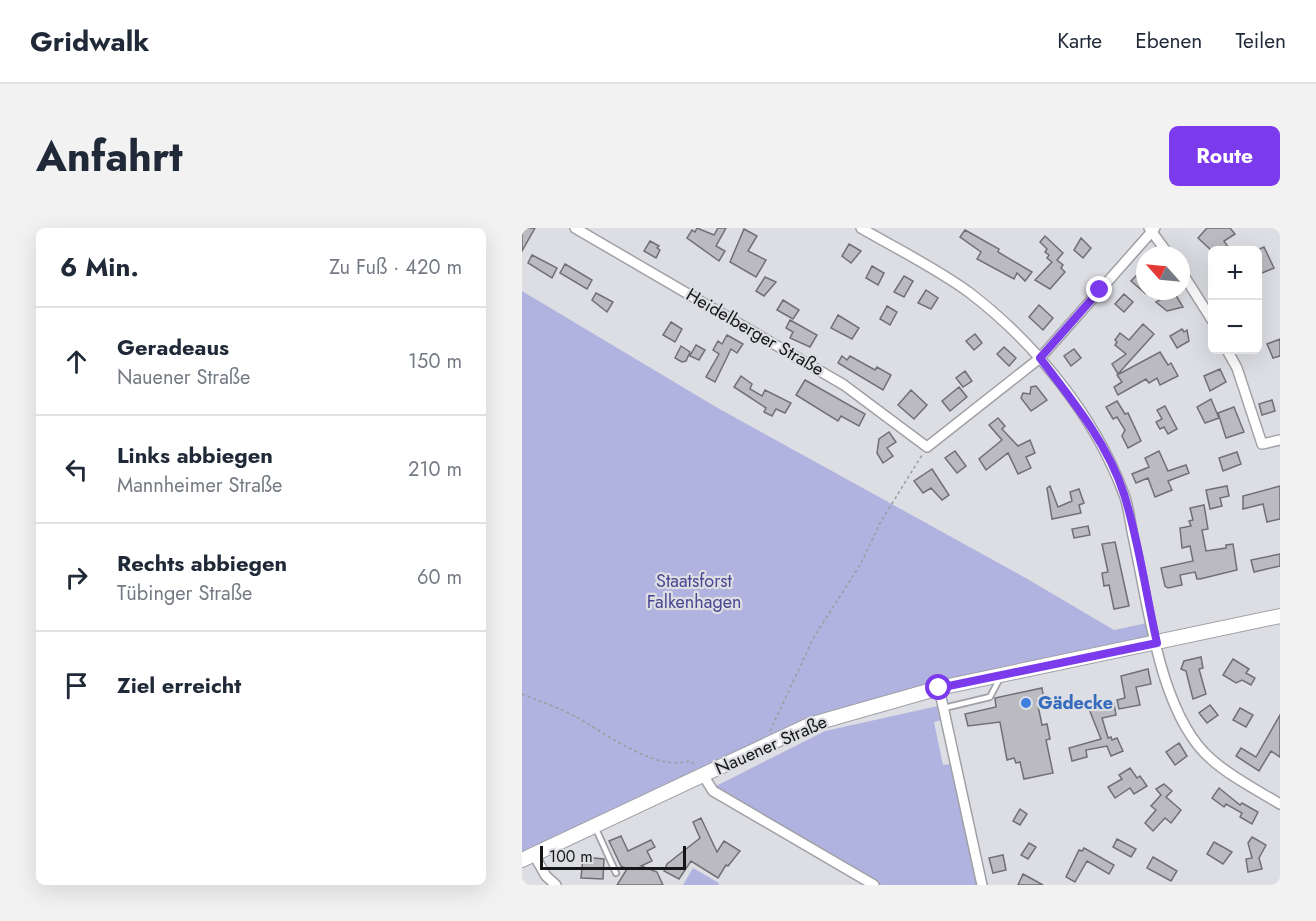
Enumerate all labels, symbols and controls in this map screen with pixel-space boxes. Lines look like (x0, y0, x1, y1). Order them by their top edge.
text: Gridwalk (30, 21, 149, 62)
text: Karte (1057, 26, 1102, 56)
text: Ebenen (1135, 26, 1202, 56)
text: Teilen (1235, 26, 1286, 56)
text: Anfahrt (36, 126, 183, 187)
button: Route (1169, 126, 1280, 186)
north arrow (1136, 246, 1190, 300)
map controls (1208, 246, 1262, 354)
button: + (1208, 246, 1262, 300)
text: 6 Min. (60, 248, 139, 286)
text: Zu Fuß · 420 m (329, 253, 462, 282)
route end (1086, 276, 1112, 302)
street label: Heidelberger Straße (681, 282, 829, 382)
button: − (1208, 300, 1262, 354)
text: Geradeaus (117, 331, 229, 363)
icon: ahead (60, 345, 93, 378)
text: 150 m (408, 347, 462, 376)
text: Nauener Straße (117, 363, 250, 392)
text: Links abbiegen (117, 439, 273, 471)
icon: left (60, 453, 93, 486)
text: 210 m (408, 455, 462, 484)
text: Mannheimer Straße (117, 471, 282, 500)
text: Rechts abbiegen (117, 547, 287, 579)
icon: right (60, 561, 93, 594)
text: 60 m (417, 563, 462, 592)
park label: Staatsforst Falkenhagen (647, 568, 741, 615)
text: Tübinger Straße (117, 579, 252, 608)
icon: arrive (60, 669, 93, 702)
text: Ziel erreicht (117, 669, 241, 701)
route start (925, 674, 951, 700)
place label: Gädecke (1038, 690, 1113, 716)
marker: Gädecke (1019, 696, 1033, 710)
street label: Nauener Straße (711, 709, 831, 781)
scale bar (540, 843, 686, 870)
text: 100 m (549, 845, 593, 868)

